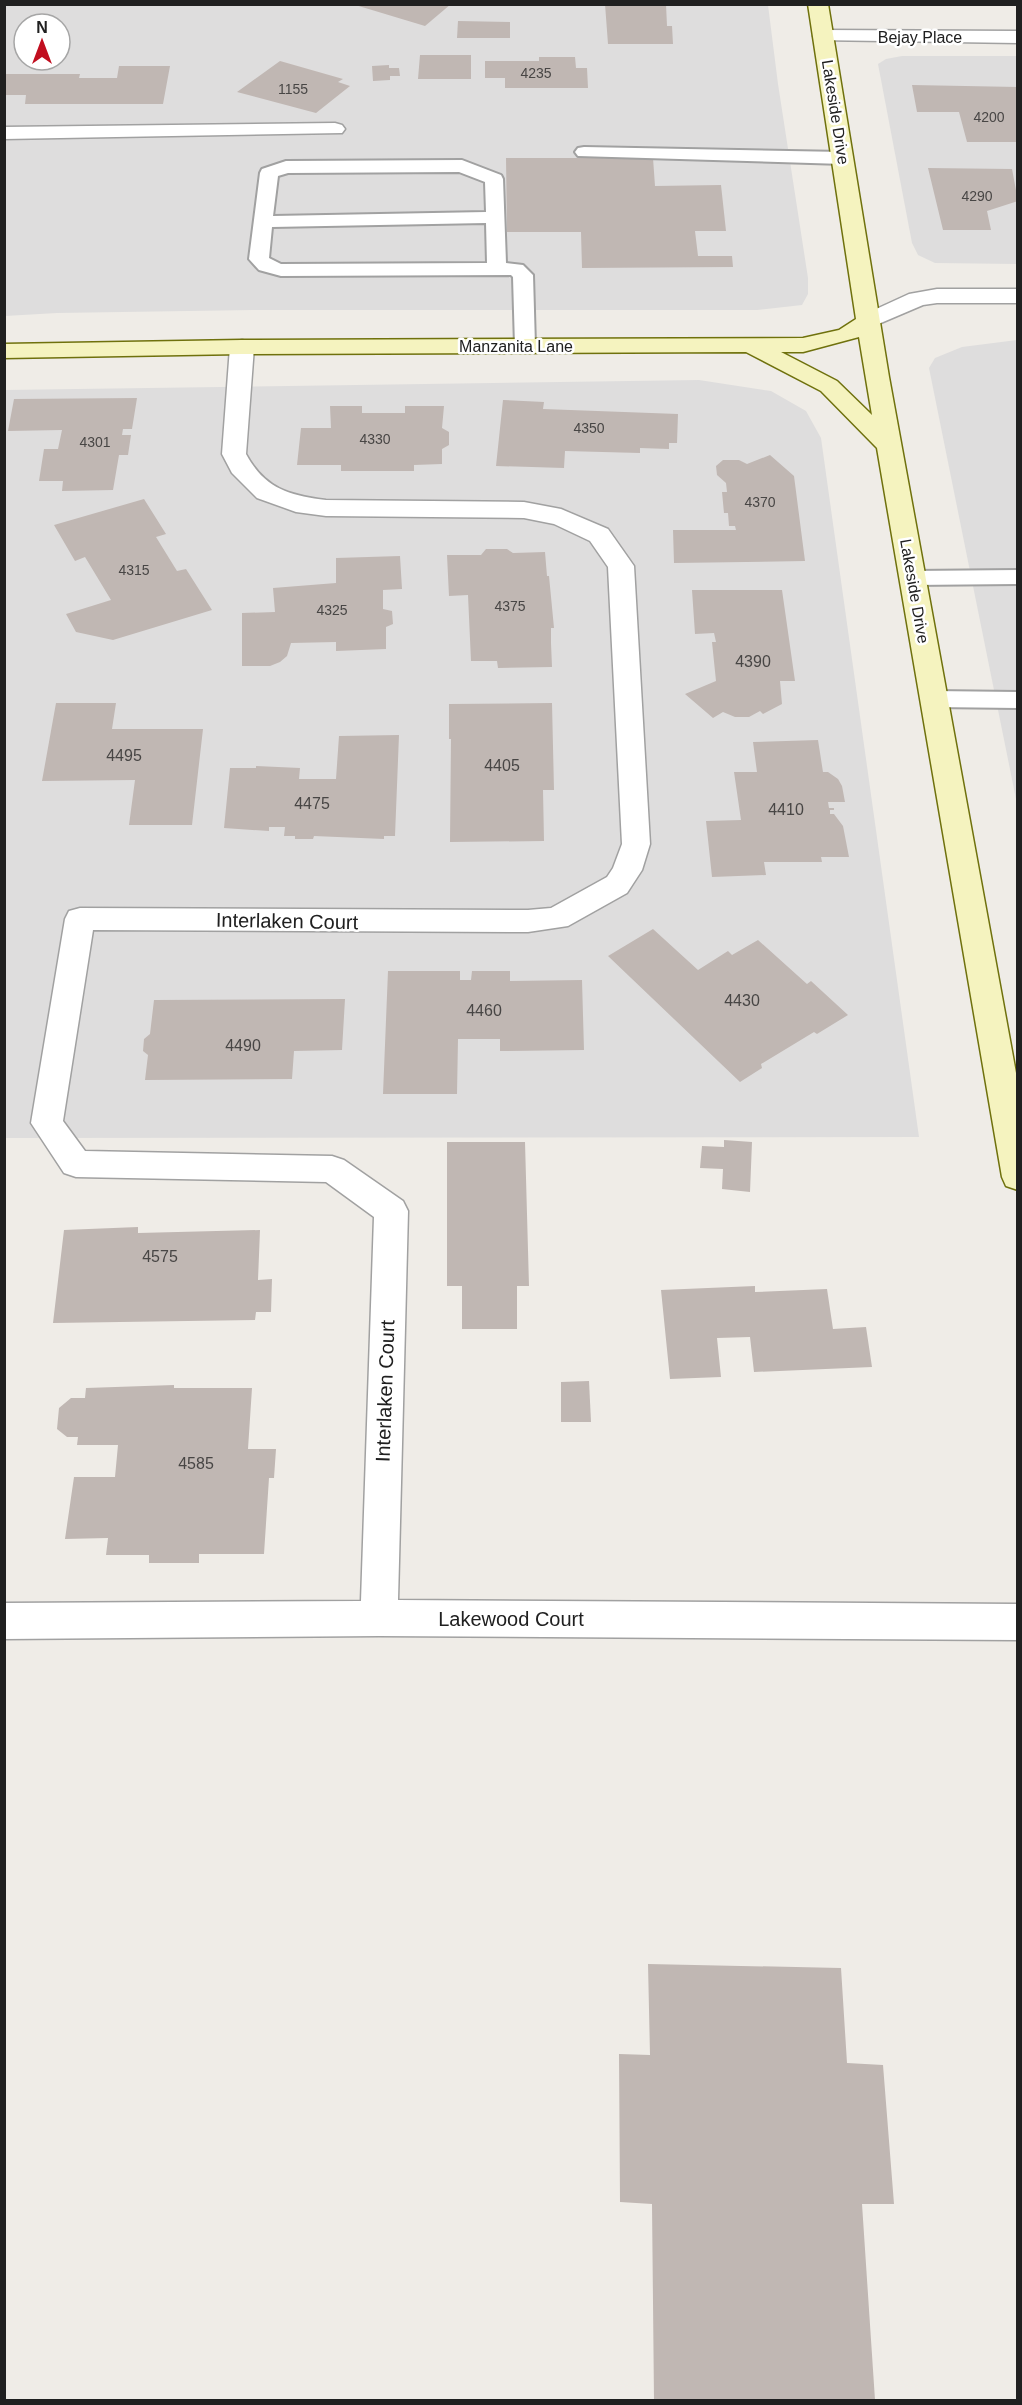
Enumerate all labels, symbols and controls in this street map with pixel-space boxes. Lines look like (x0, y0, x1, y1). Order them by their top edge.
north arrow (12, 12, 72, 72)
text: N (36, 19, 48, 36)
street label: Bejay Place (878, 29, 962, 46)
street label: Lakeside Drive (819, 58, 852, 166)
house number: 4235 (520, 65, 552, 81)
house number: 1155 (278, 81, 308, 97)
house number: 4200 (973, 109, 1005, 125)
house number: 4290 (961, 188, 993, 204)
street label: Manzanita Lane (459, 338, 573, 355)
house number: 4350 (573, 420, 605, 436)
house number: 4330 (359, 431, 391, 447)
house number: 4301 (79, 434, 111, 450)
house number: 4370 (744, 494, 776, 510)
street label: Lakeside Drive (897, 538, 932, 645)
house number: 4315 (118, 562, 150, 578)
house number: 4375 (494, 598, 526, 614)
house number: 4325 (316, 602, 348, 618)
house number: 4390 (735, 653, 771, 670)
house number: 4495 (106, 747, 142, 764)
house number: 4405 (484, 757, 520, 774)
house number: 4475 (294, 795, 330, 812)
house number: 4410 (768, 801, 804, 818)
street label: Interlaken Court (216, 909, 359, 933)
house number: 4430 (724, 992, 760, 1009)
house number: 4460 (466, 1002, 502, 1019)
house number: 4490 (225, 1037, 261, 1054)
house number: 4575 (142, 1248, 178, 1265)
street label: Interlaken Court (372, 1319, 398, 1462)
house number: 4585 (178, 1455, 214, 1472)
street label: Lakewood Court (438, 1608, 584, 1630)

